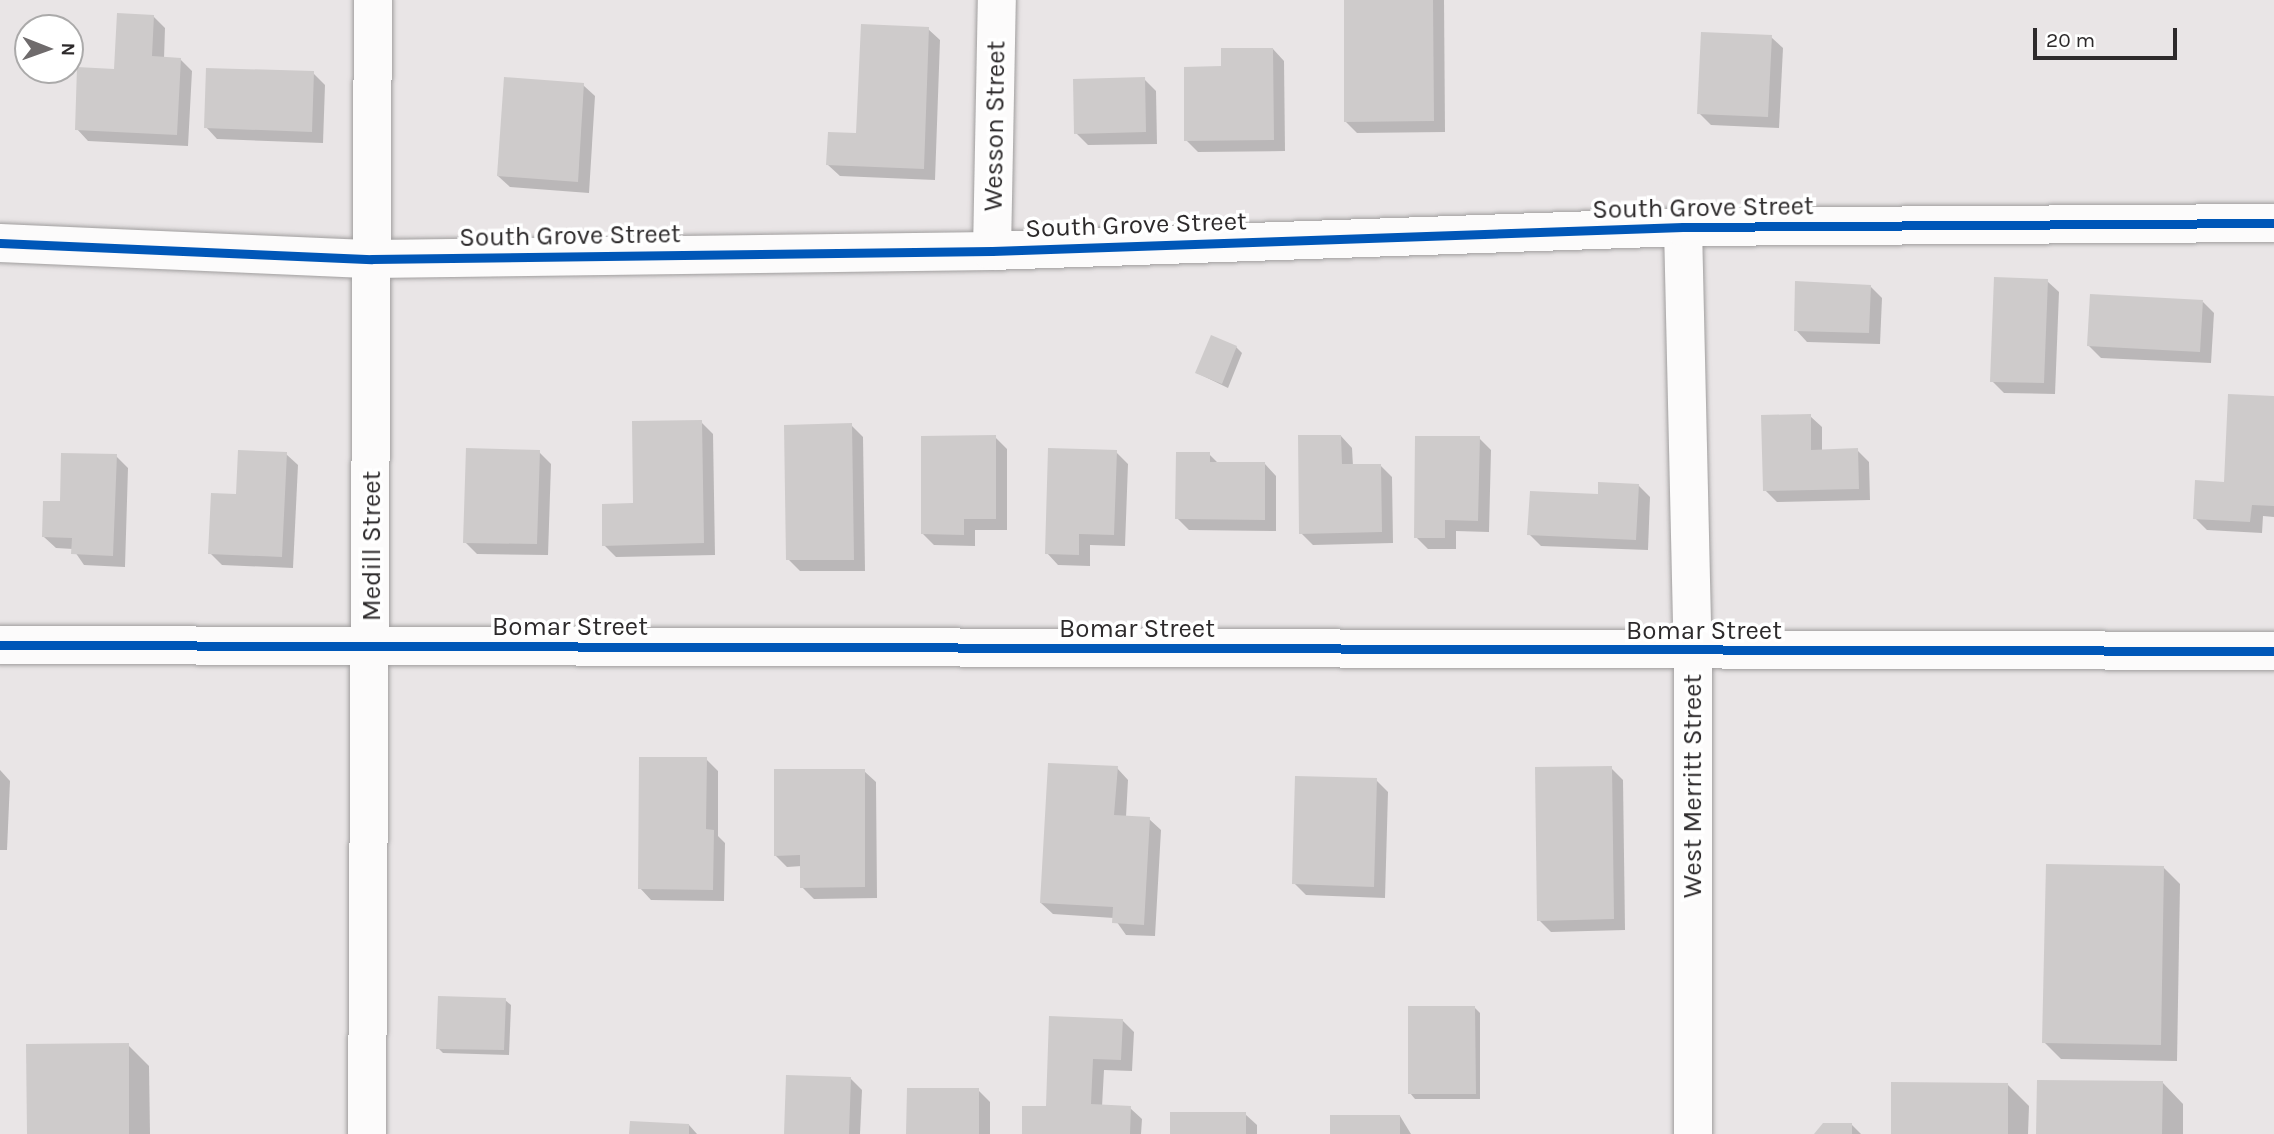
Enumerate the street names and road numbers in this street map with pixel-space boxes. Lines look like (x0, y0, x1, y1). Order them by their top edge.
street label: Wesson Street (978, 40, 1012, 212)
street label: South Grove Street (1592, 190, 1814, 226)
street label: South Grove Street (1025, 206, 1247, 244)
street label: South Grove Street (459, 218, 681, 254)
street label: Medill Street (356, 471, 388, 621)
street label: Bomar Street (492, 611, 648, 643)
street label: Bomar Street (1059, 613, 1215, 645)
street label: Bomar Street (1626, 615, 1782, 647)
street label: West Merritt Street (1677, 674, 1709, 898)

